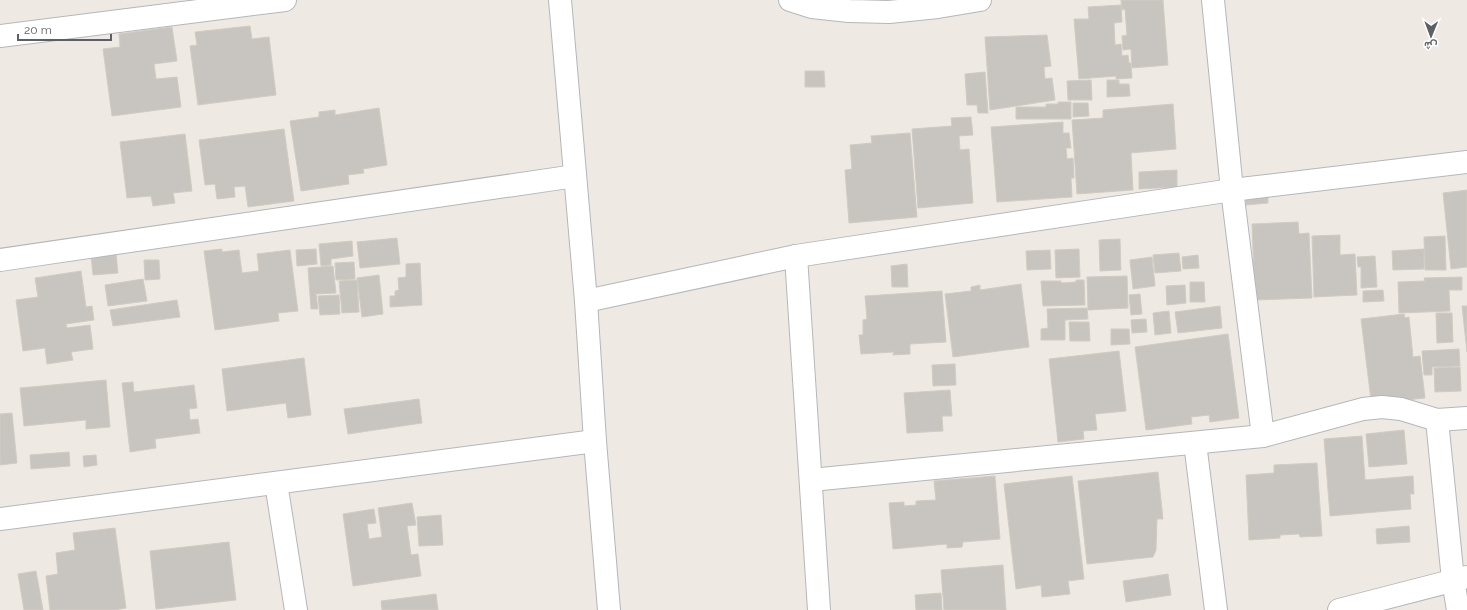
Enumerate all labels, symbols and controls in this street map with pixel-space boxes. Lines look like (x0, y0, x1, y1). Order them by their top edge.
scale bar (18, 16, 111, 42)
north arrow (1411, 16, 1451, 56)
text: 20 m (24, 23, 52, 37)
text: ش (1424, 39, 1438, 52)

